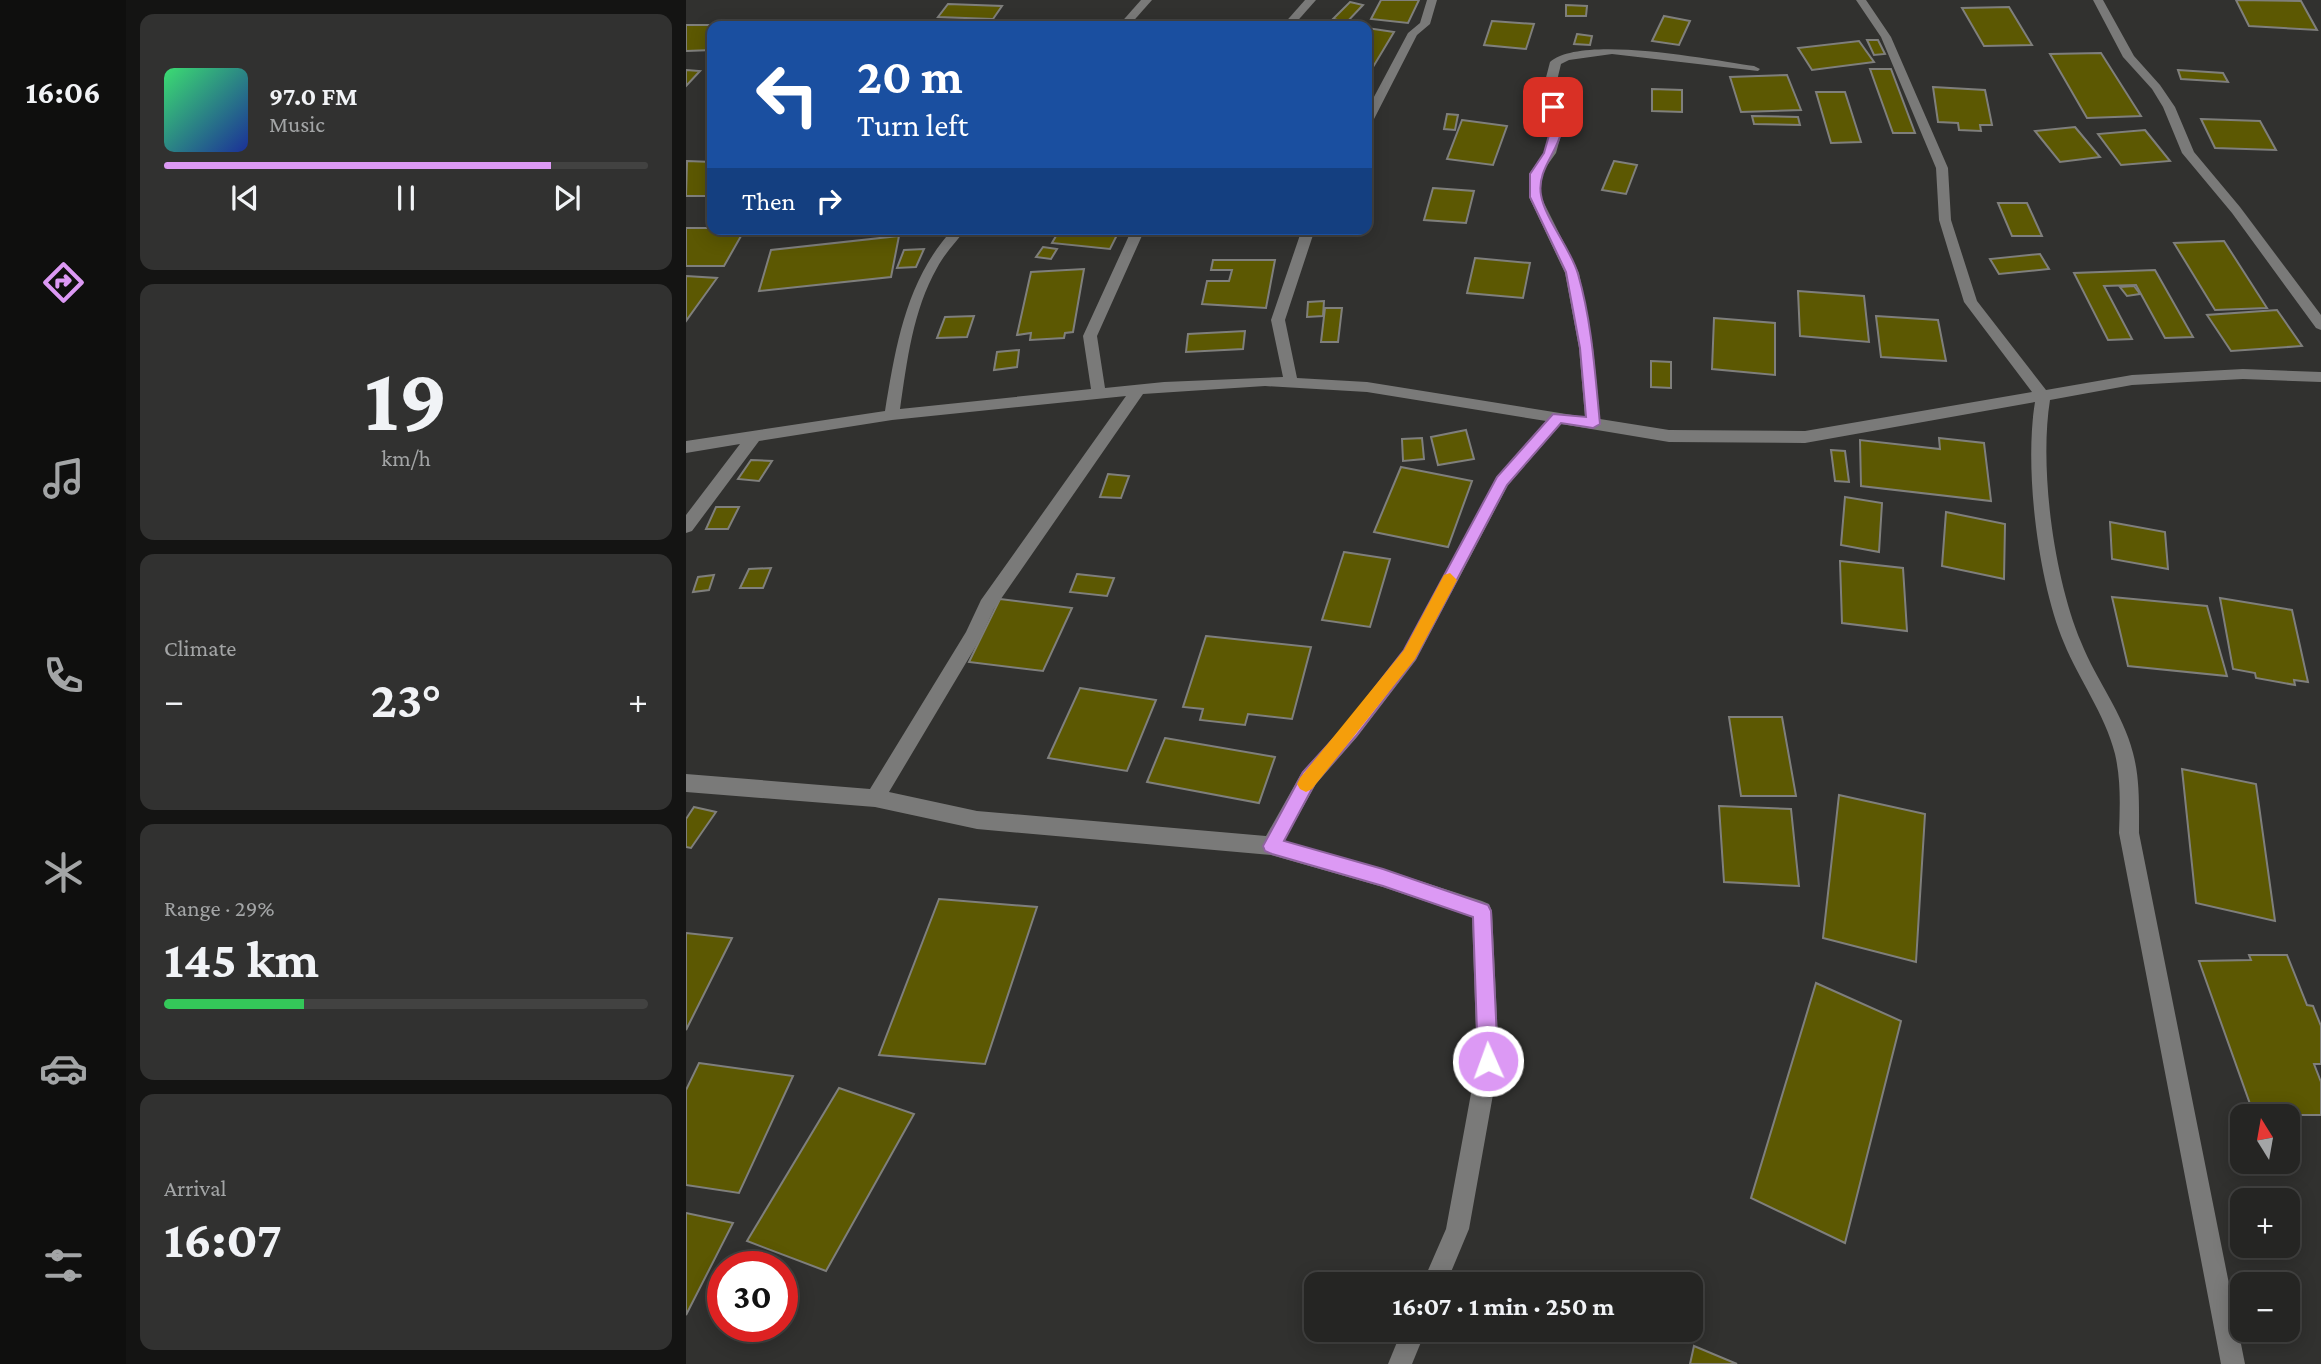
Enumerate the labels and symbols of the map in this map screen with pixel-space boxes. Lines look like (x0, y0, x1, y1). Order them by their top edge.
pin (1523, 77, 1583, 137)
position arrow (1451, 1024, 1525, 1098)
north arrow (2230, 1104, 2300, 1174)
speed limit sign: 30 (707, 1251, 798, 1342)

